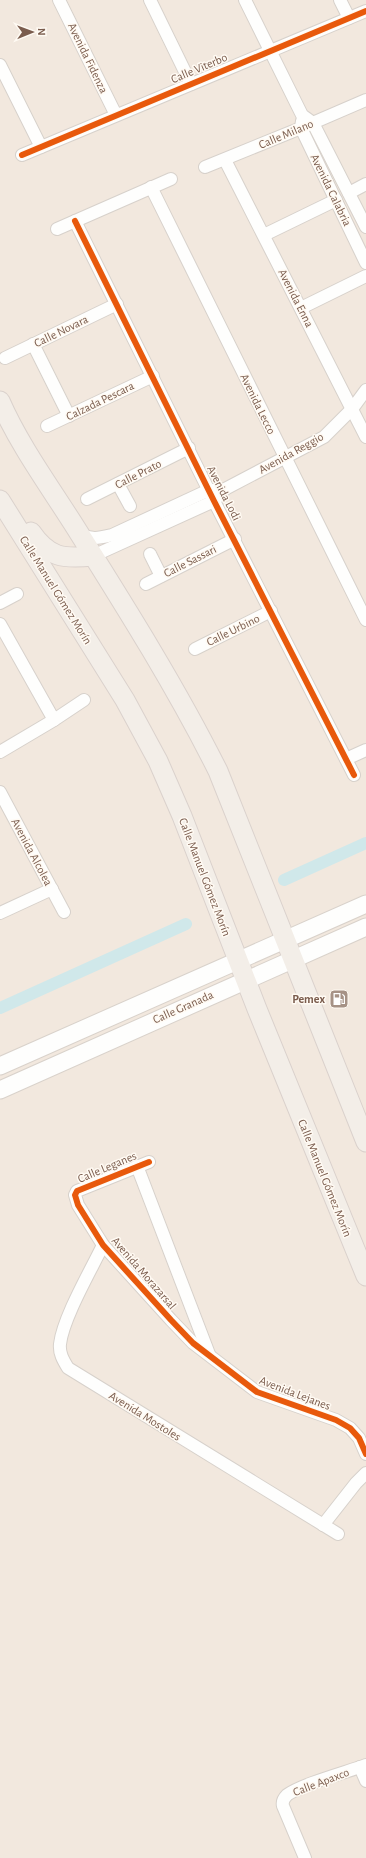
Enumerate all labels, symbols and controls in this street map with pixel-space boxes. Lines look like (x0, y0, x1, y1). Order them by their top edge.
north arrow (12, 12, 52, 52)
street label: Avenida Fidenza (66, 21, 110, 95)
text: N (36, 28, 47, 36)
street label: Calle Viterbo (169, 51, 229, 85)
street label: Calle Milano (257, 117, 315, 151)
street label: Avenida Calabria (308, 152, 354, 228)
street label: Avenida Enna (276, 267, 316, 329)
street label: Calle Novara (32, 313, 90, 349)
street label: Avenida Lecco (238, 372, 278, 436)
street label: Calzada Pescara (64, 379, 136, 423)
street label: Avenida Reggio (257, 430, 326, 476)
street label: Calle Prato (113, 457, 163, 491)
street label: Avenida Lodi (205, 464, 243, 522)
street label: Calle Manuel Gómez Morín (18, 534, 94, 646)
street label: Calle Sassari (162, 543, 218, 579)
street label: Calle Urbino (205, 612, 262, 648)
street label: Avenida Alcolea (9, 816, 55, 888)
street label: Calle Manuel Gómez Morín (177, 816, 233, 938)
street label: Calle Granada (151, 988, 215, 1026)
fuel station icon: Pemex (328, 988, 350, 1010)
place label: Pemex (292, 993, 325, 1005)
street label: Calle Manuel Gómez Morín (296, 1118, 354, 1238)
street label: Calle Leganes (76, 1149, 138, 1185)
street label: Avenida Morazarsal (109, 1235, 179, 1311)
street label: Avenida Lejanes (257, 1374, 332, 1413)
street label: Avenida Mostoles (107, 1389, 183, 1443)
street label: Calle Apaxco (291, 1766, 351, 1798)

